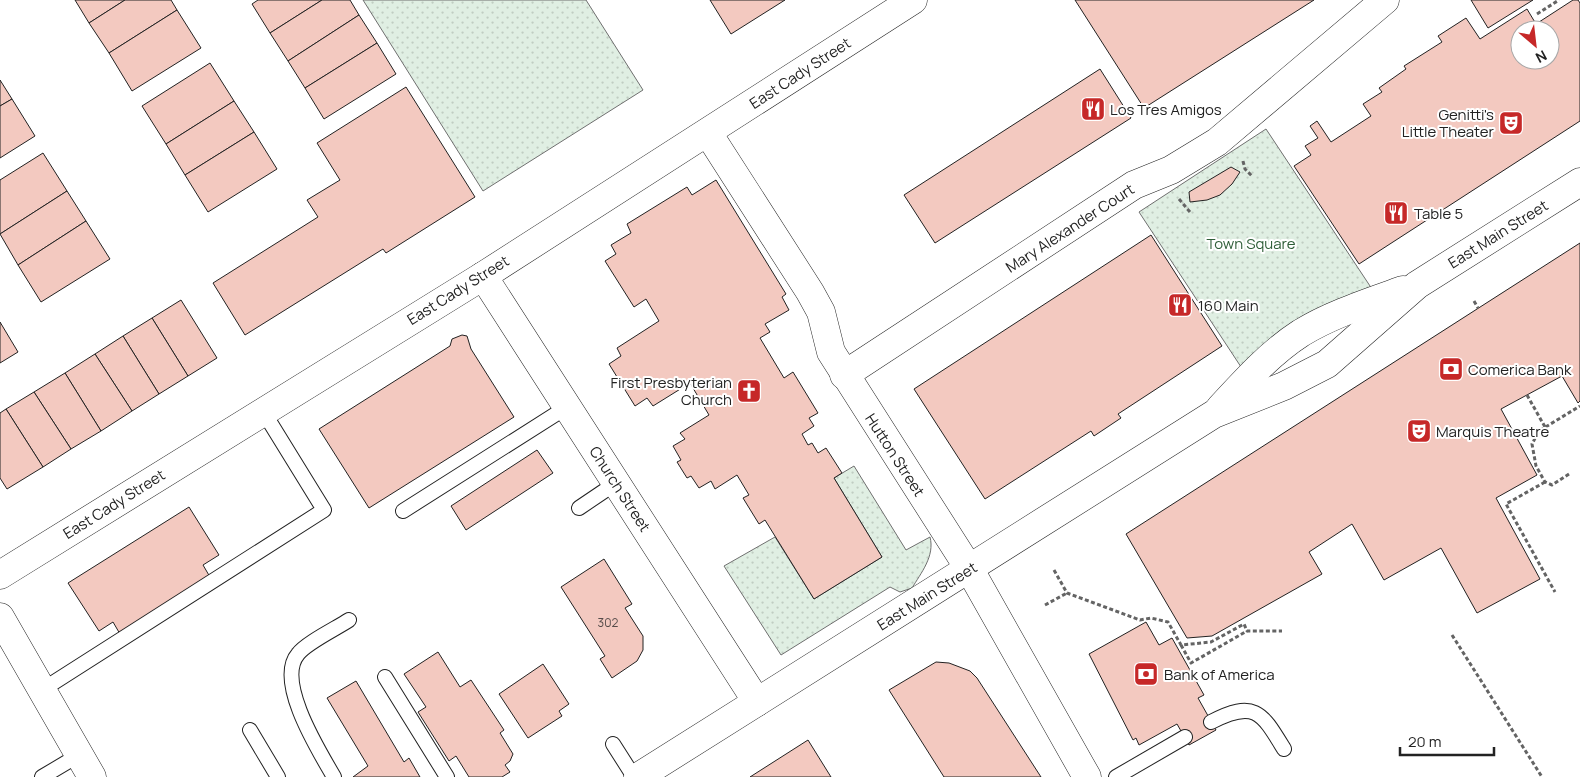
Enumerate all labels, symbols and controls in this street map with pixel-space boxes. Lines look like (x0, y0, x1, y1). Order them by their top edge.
north arrow (1510, 20, 1560, 70)
street label: East Cady Street (745, 32, 855, 114)
text: N (1532, 46, 1550, 68)
restaurant icon: Los Tres Amigos (1080, 96, 1106, 122)
place label: Los Tres Amigos (1110, 99, 1222, 120)
place label: Genitti's Little Theater (1402, 104, 1495, 142)
theatre icon: Genitti's Little Theater (1498, 110, 1524, 136)
street label: Mary Alexander Court (1002, 179, 1138, 277)
street label: East Main Street (1444, 195, 1552, 273)
restaurant icon: Table 5 (1383, 200, 1409, 226)
place label: Table 5 (1414, 203, 1463, 224)
park label: Town Square (1206, 233, 1296, 254)
street label: East Cady Street (403, 250, 513, 330)
restaurant icon: 160 Main (1167, 292, 1193, 318)
place label: 160 Main (1198, 295, 1259, 316)
bank icon: Comerica Bank (1438, 356, 1464, 382)
place label: Comerica Bank (1468, 359, 1572, 380)
place label: First Presbyterian Church (610, 372, 732, 410)
church icon: First Presbyterian Church (736, 378, 762, 404)
street label: Hutton Street (860, 409, 930, 501)
theatre icon: Marquis Theatre (1406, 418, 1432, 444)
place label: Marquis Theatre (1436, 421, 1550, 442)
street label: Church Street (584, 442, 656, 536)
street label: East Cady Street (59, 464, 169, 544)
street label: East Main Street (873, 557, 981, 635)
house number: 302 (598, 614, 619, 631)
bank icon: Bank of America (1133, 661, 1159, 687)
place label: Bank of America (1164, 664, 1275, 685)
scale bar (1400, 724, 1494, 756)
text: 20 m (1408, 731, 1441, 752)

